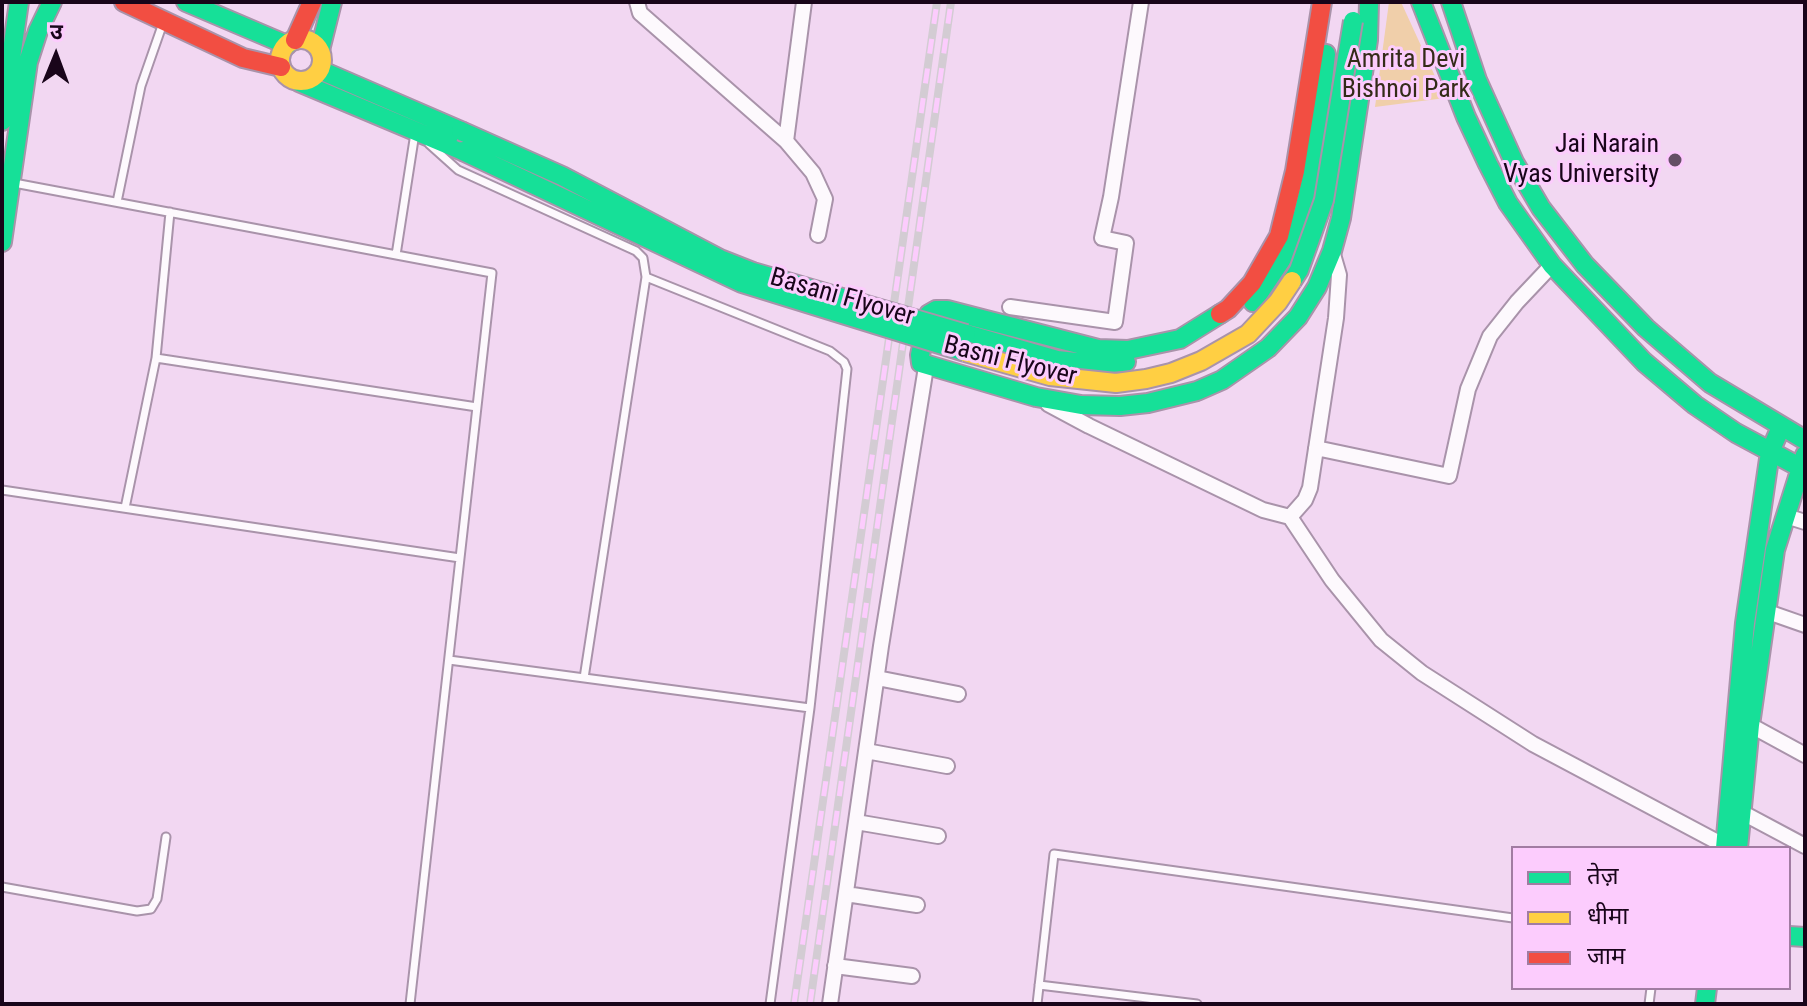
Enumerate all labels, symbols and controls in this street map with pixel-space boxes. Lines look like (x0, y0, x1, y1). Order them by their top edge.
north arrow (16, 16, 96, 96)
text: उ (50, 19, 63, 44)
park label: Amrita Devi Bishnoi Park (1342, 44, 1470, 106)
place label: Jai Narain Vyas University (1503, 129, 1659, 190)
marker: Jai Narain Vyas University (1666, 151, 1684, 169)
street label: Basani Flyover (766, 263, 918, 333)
street label: Basni Flyover (940, 330, 1080, 394)
legend (1511, 846, 1791, 990)
text: तेज़ (1587, 862, 1619, 890)
text: धीमा (1587, 902, 1629, 930)
text: जाम (1587, 942, 1625, 970)

